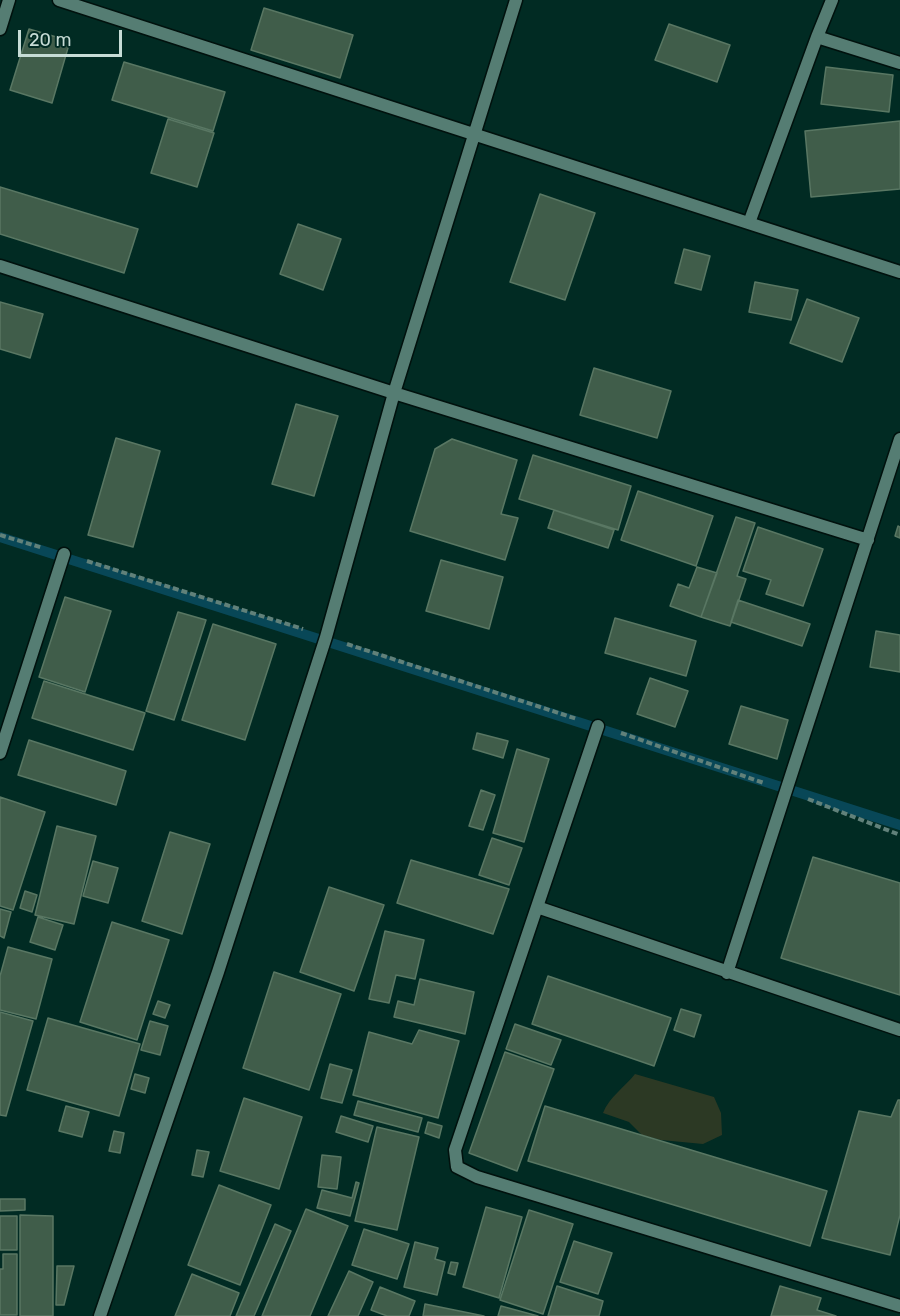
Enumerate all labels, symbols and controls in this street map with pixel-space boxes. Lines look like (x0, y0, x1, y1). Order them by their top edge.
scale bar (21, 18, 124, 56)
text: 20 m (29, 29, 71, 51)

